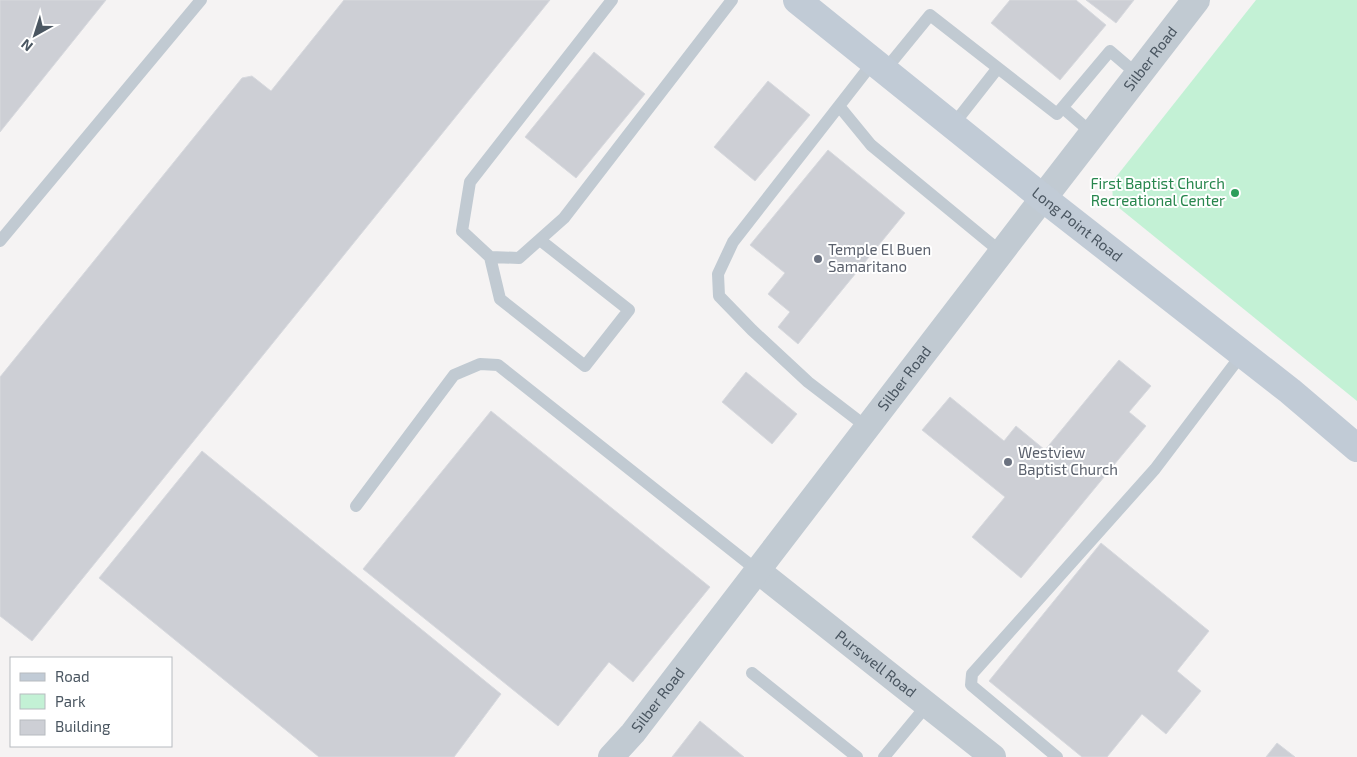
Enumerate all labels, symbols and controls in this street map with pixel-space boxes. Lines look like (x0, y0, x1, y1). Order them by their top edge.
north arrow (10, 10, 60, 60)
street label: Silber Road (1119, 22, 1180, 94)
text: N (17, 36, 36, 55)
place label: First Baptist Church Recreational Center (1090, 174, 1225, 209)
street label: Long Point Road (1029, 183, 1127, 265)
marker: First Baptist Church Recreational Center (1229, 187, 1241, 199)
place label: Temple El Buen Samaritano (828, 240, 931, 275)
marker: Temple El Buen Samaritano (812, 253, 824, 265)
street label: Silber Road (873, 342, 934, 414)
place label: Westview Baptist Church (1018, 443, 1118, 478)
marker: Westview Baptist Church (1002, 456, 1014, 468)
street label: Purswell Road (832, 626, 920, 701)
legend (10, 657, 172, 747)
street label: Silber Road (627, 664, 688, 735)
text: Road (55, 667, 90, 685)
text: Park (55, 692, 86, 710)
text: Building (55, 717, 111, 735)

